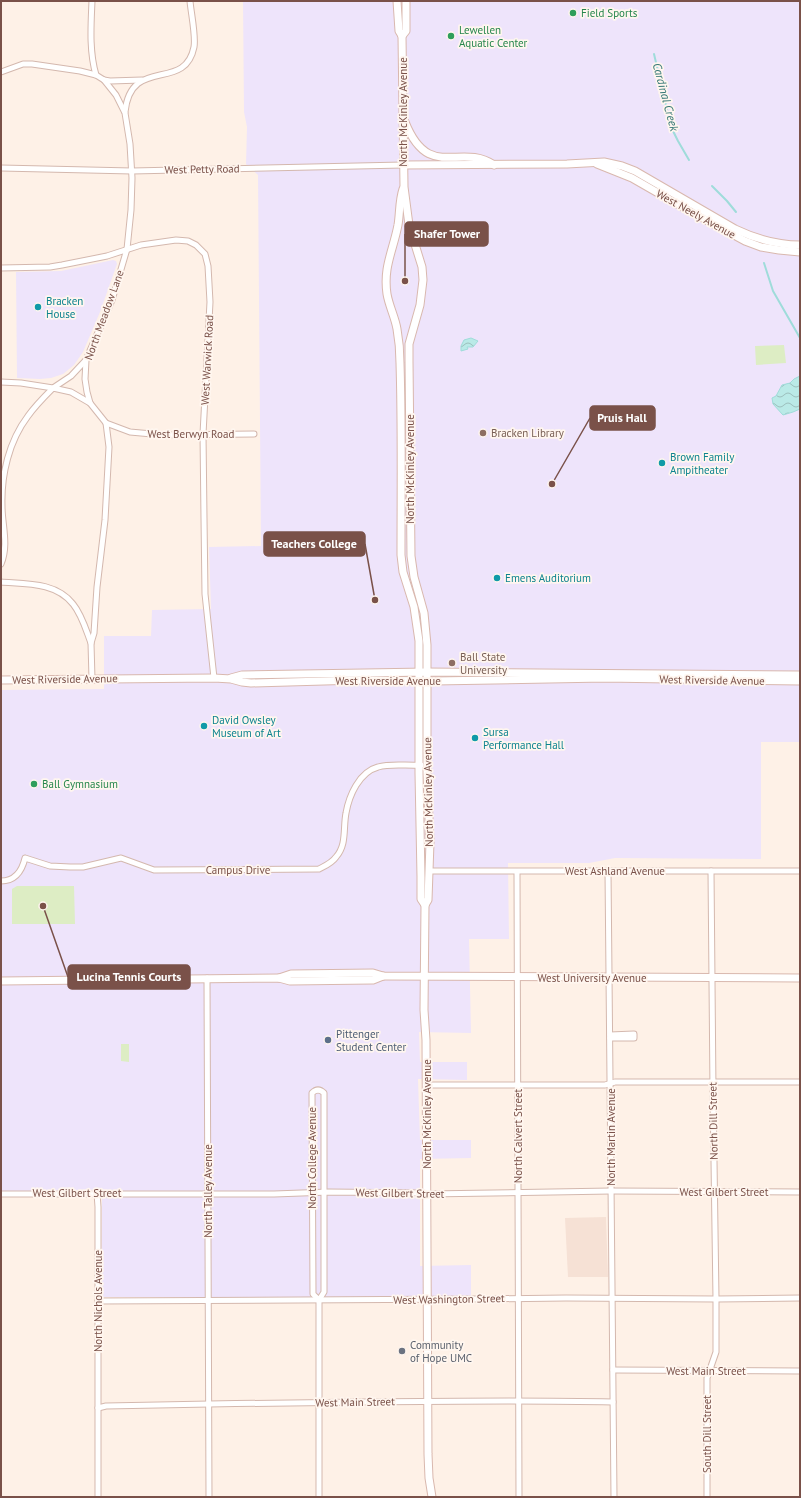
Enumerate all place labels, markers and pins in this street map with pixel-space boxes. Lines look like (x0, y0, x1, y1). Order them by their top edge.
place label: Field Sports (581, 6, 638, 20)
marker: Field Sports (568, 8, 578, 18)
place label: Lewellen Aquatic Center (459, 23, 528, 50)
marker: Lewellen Aquatic Center (446, 31, 456, 41)
callout: Shafer Tower (405, 222, 488, 246)
place label: Bracken House (46, 294, 83, 321)
marker: Bracken House (33, 302, 43, 312)
callout: Pruis Hall (590, 406, 655, 430)
place label: Bracken Library (491, 426, 565, 440)
marker: Bracken Library (478, 428, 488, 438)
place label: Brown Family Ampitheater (670, 450, 735, 477)
marker: Brown Family Ampitheater (657, 458, 667, 468)
callout: Teachers College (264, 532, 365, 556)
place label: Emens Auditorium (505, 571, 591, 585)
marker: Emens Auditorium (492, 573, 502, 583)
place label: Ball State University (460, 650, 508, 677)
marker: Ball State University (447, 658, 457, 668)
place label: David Owsley Museum of Art (212, 713, 281, 740)
marker: David Owsley Museum of Art (199, 721, 209, 731)
place label: Sursa Performance Hall (483, 725, 565, 752)
marker: Sursa Performance Hall (470, 733, 480, 743)
place label: Ball Gymnasium (42, 777, 118, 791)
marker: Ball Gymnasium (29, 779, 39, 789)
callout: Lucina Tennis Courts (68, 965, 190, 989)
place label: Pittenger Student Center (336, 1027, 406, 1054)
marker: Pittenger Student Center (323, 1035, 333, 1045)
place label: Community of Hope UMC (410, 1338, 472, 1365)
marker: Community of Hope UMC (397, 1346, 407, 1356)

